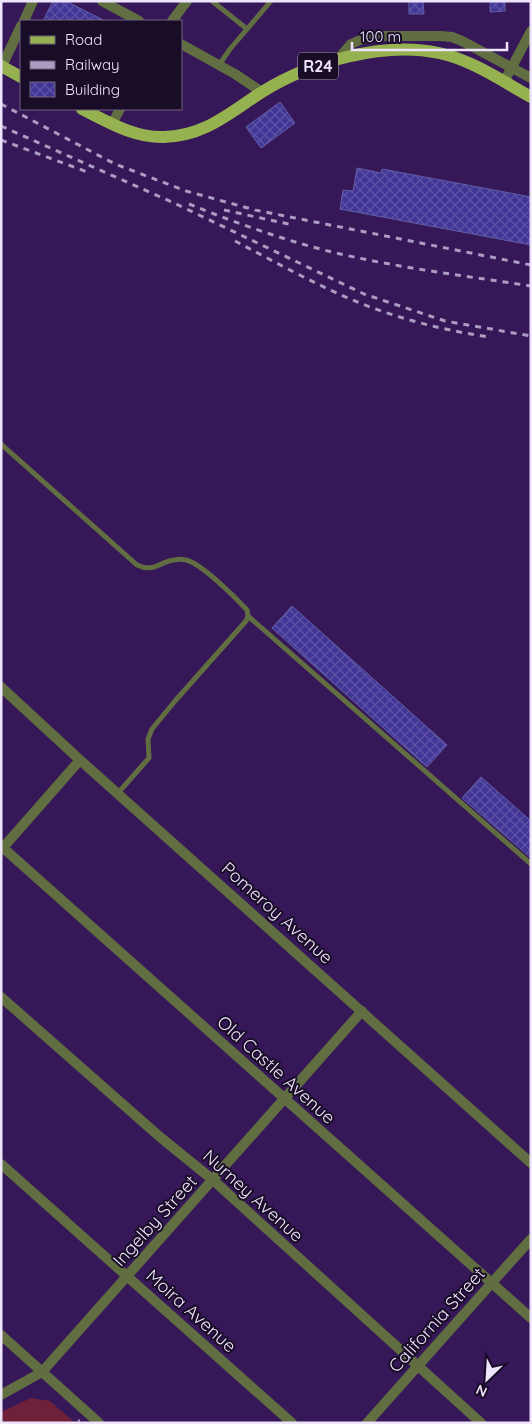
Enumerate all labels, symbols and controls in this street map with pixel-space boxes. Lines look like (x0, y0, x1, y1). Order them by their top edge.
legend (20, 20, 182, 110)
scale bar (352, 20, 507, 52)
text: 100 m (360, 27, 401, 46)
text: Road (65, 30, 102, 49)
road number: R24 (298, 52, 338, 80)
text: Railway (65, 55, 120, 74)
text: Building (65, 80, 120, 99)
street label: Pomeroy Avenue (217, 857, 338, 969)
street label: Old Castle Avenue (212, 1010, 340, 1129)
street label: Nurney Avenue (198, 1144, 308, 1247)
street label: Ingelby Street (107, 1170, 202, 1271)
street label: California Street (383, 1262, 490, 1377)
street label: Moira Avenue (141, 1264, 241, 1357)
north arrow (462, 1354, 512, 1404)
text: N (473, 1380, 490, 1401)

